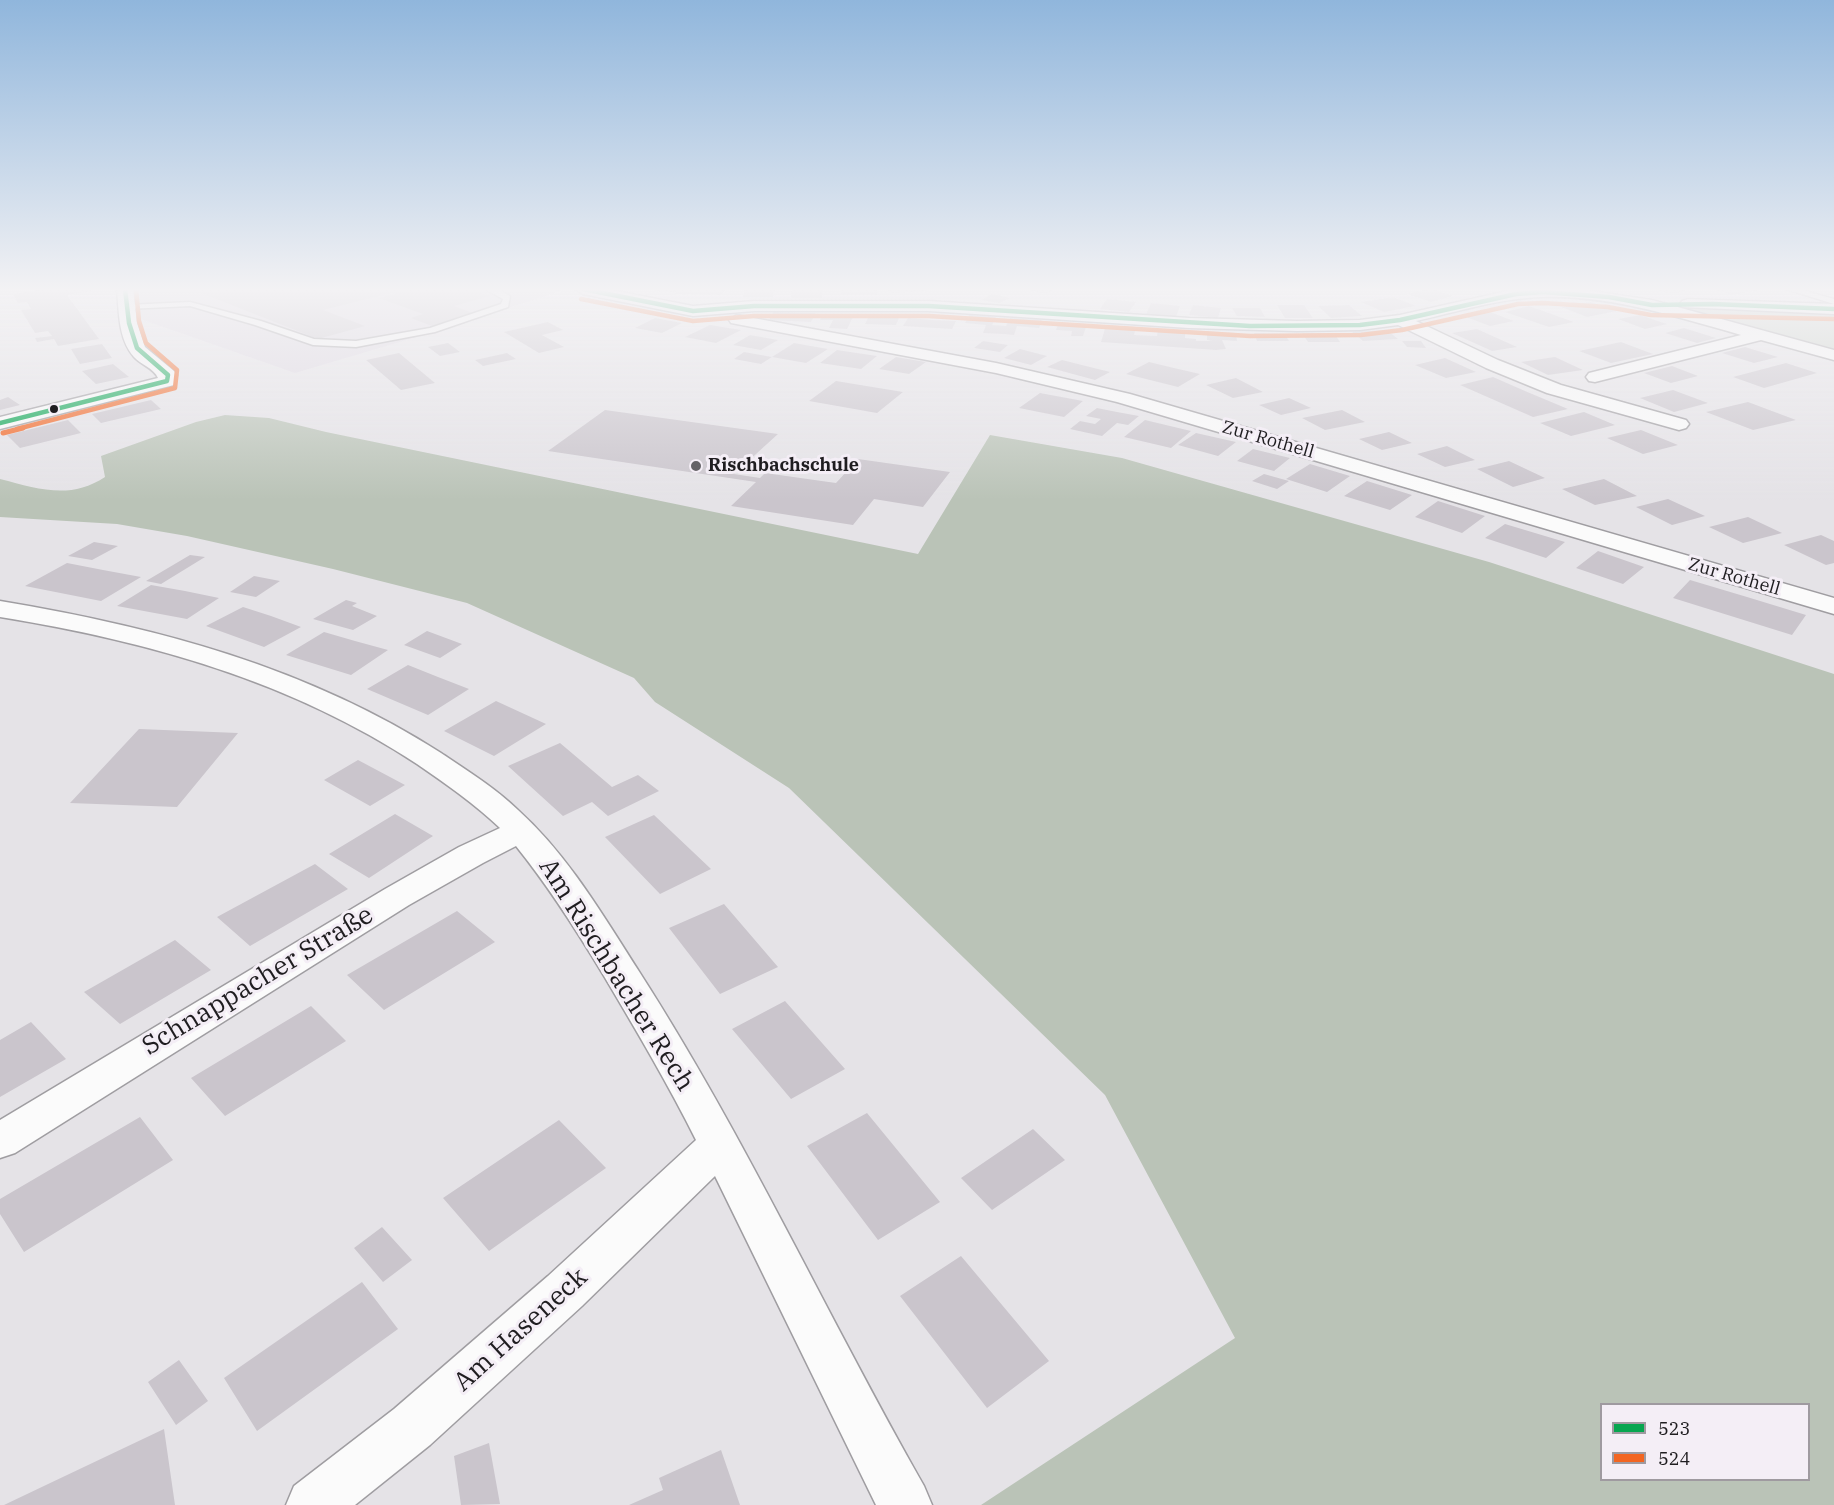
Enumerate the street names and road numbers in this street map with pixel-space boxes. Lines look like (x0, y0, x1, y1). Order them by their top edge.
street label: Zur Rothell (1220, 417, 1316, 463)
street label: Zur Rothell (1686, 554, 1782, 600)
street label: Am Rischbacher Rech (532, 853, 700, 1097)
street label: Schnappacher Straße (137, 900, 379, 1062)
street label: Am Haseneck (448, 1262, 594, 1398)

